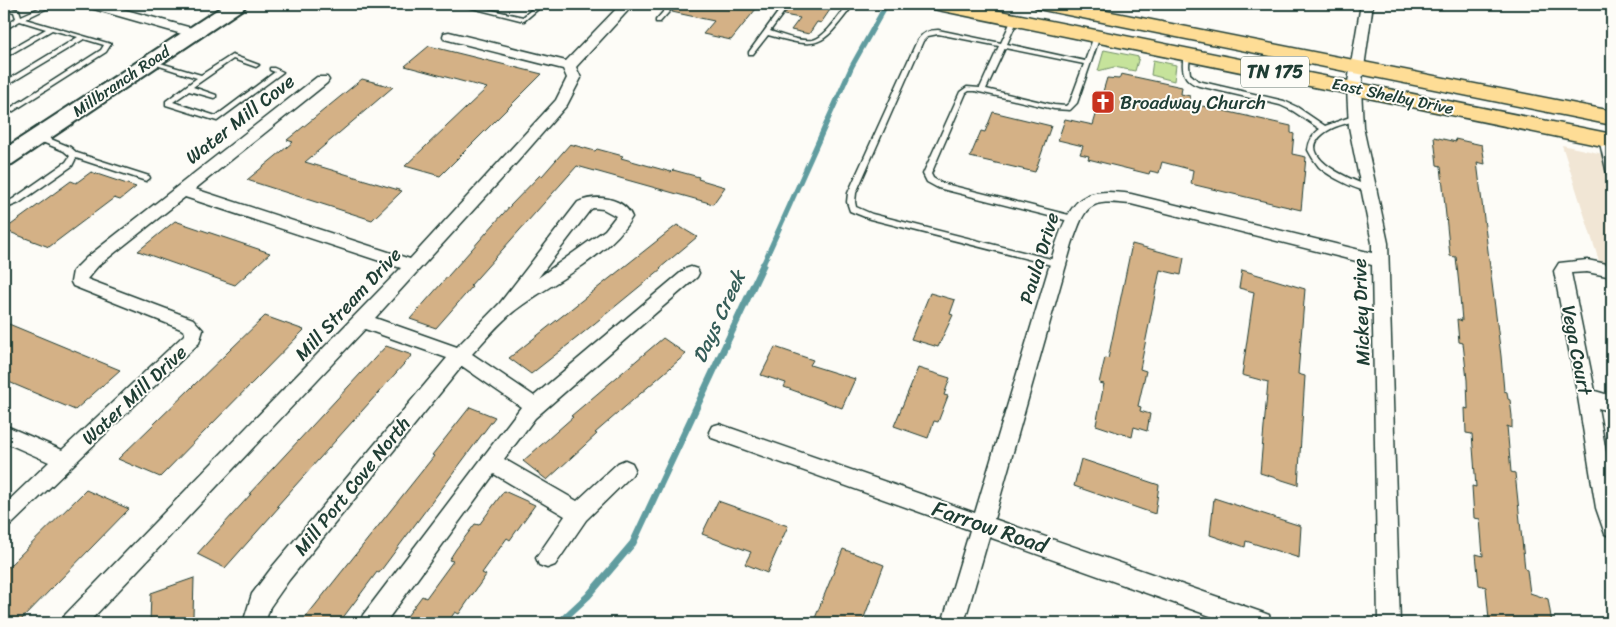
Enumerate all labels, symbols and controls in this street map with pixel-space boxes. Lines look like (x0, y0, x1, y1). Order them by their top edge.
street label: Millbranch Road (66, 37, 177, 125)
road number: TN 175 (1241, 56, 1309, 88)
street label: Water Mill Cove (178, 65, 302, 173)
street label: East Shelby Drive (1329, 69, 1457, 123)
place label: Broadway Church (1120, 86, 1266, 119)
church icon: Broadway Church (1090, 89, 1116, 115)
street label: Paula Drive (1009, 208, 1069, 308)
street label: Mill Stream Drive (286, 239, 410, 369)
street label: Mickey Drive (1343, 257, 1379, 366)
water label: Days Creek (682, 263, 757, 369)
street label: Vega Court (1552, 302, 1602, 399)
street label: Water Mill Drive (73, 337, 195, 453)
street label: Mill Port Cove North (285, 409, 419, 563)
street label: Farrow Road (927, 489, 1054, 565)

